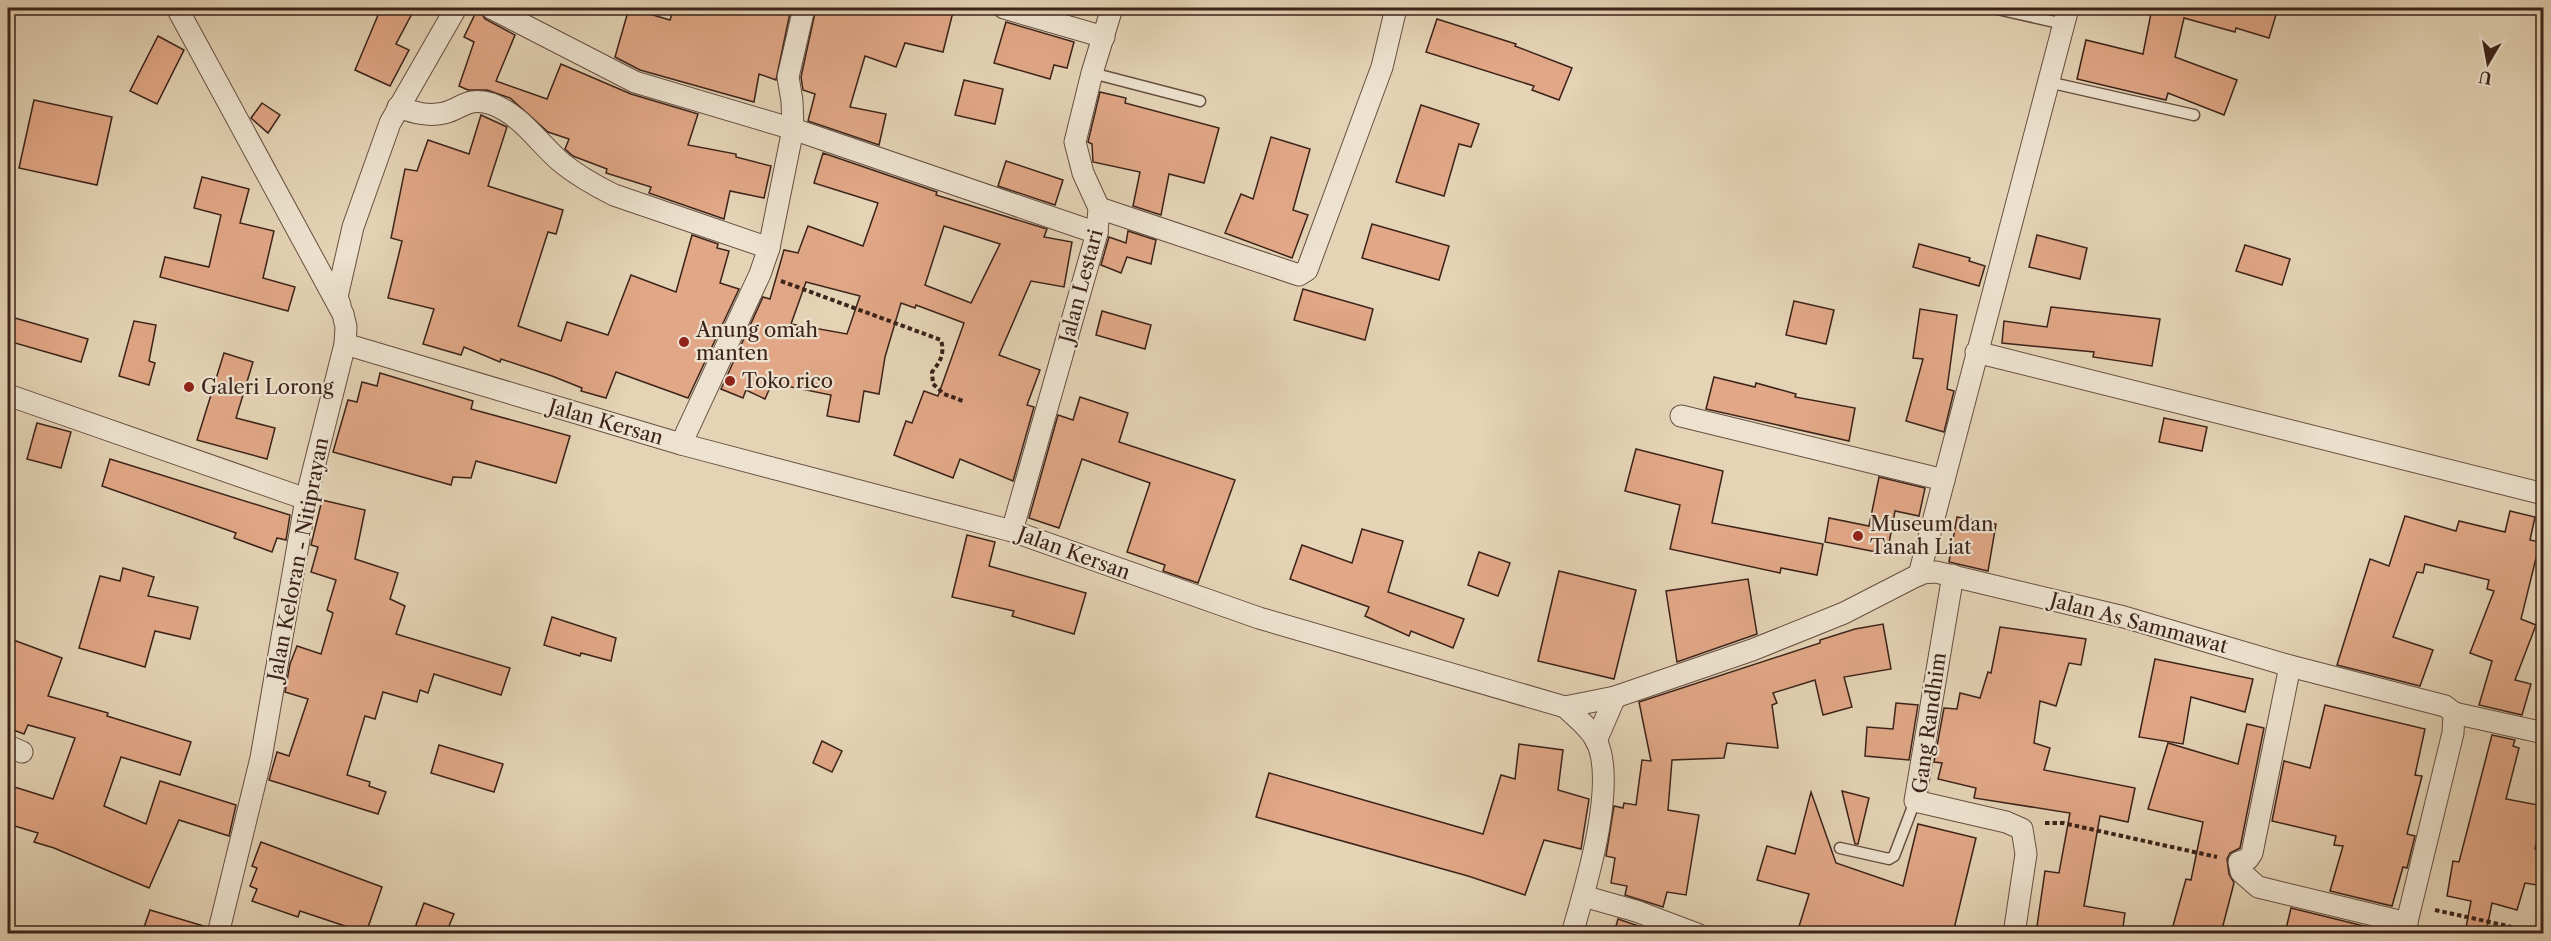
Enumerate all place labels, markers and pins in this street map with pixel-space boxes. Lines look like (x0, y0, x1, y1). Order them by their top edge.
place label: Anung omah manten (695, 318, 818, 365)
marker: Anung omah manten (677, 335, 691, 349)
place label: Toko rico (742, 369, 833, 393)
marker: Toko rico (723, 374, 737, 388)
place label: Galeri Lorong (201, 375, 334, 399)
marker: Galeri Lorong (182, 380, 196, 394)
place label: Museum dan Tanah Liat (1870, 512, 1994, 559)
marker: Museum dan Tanah Liat (1851, 529, 1865, 543)

